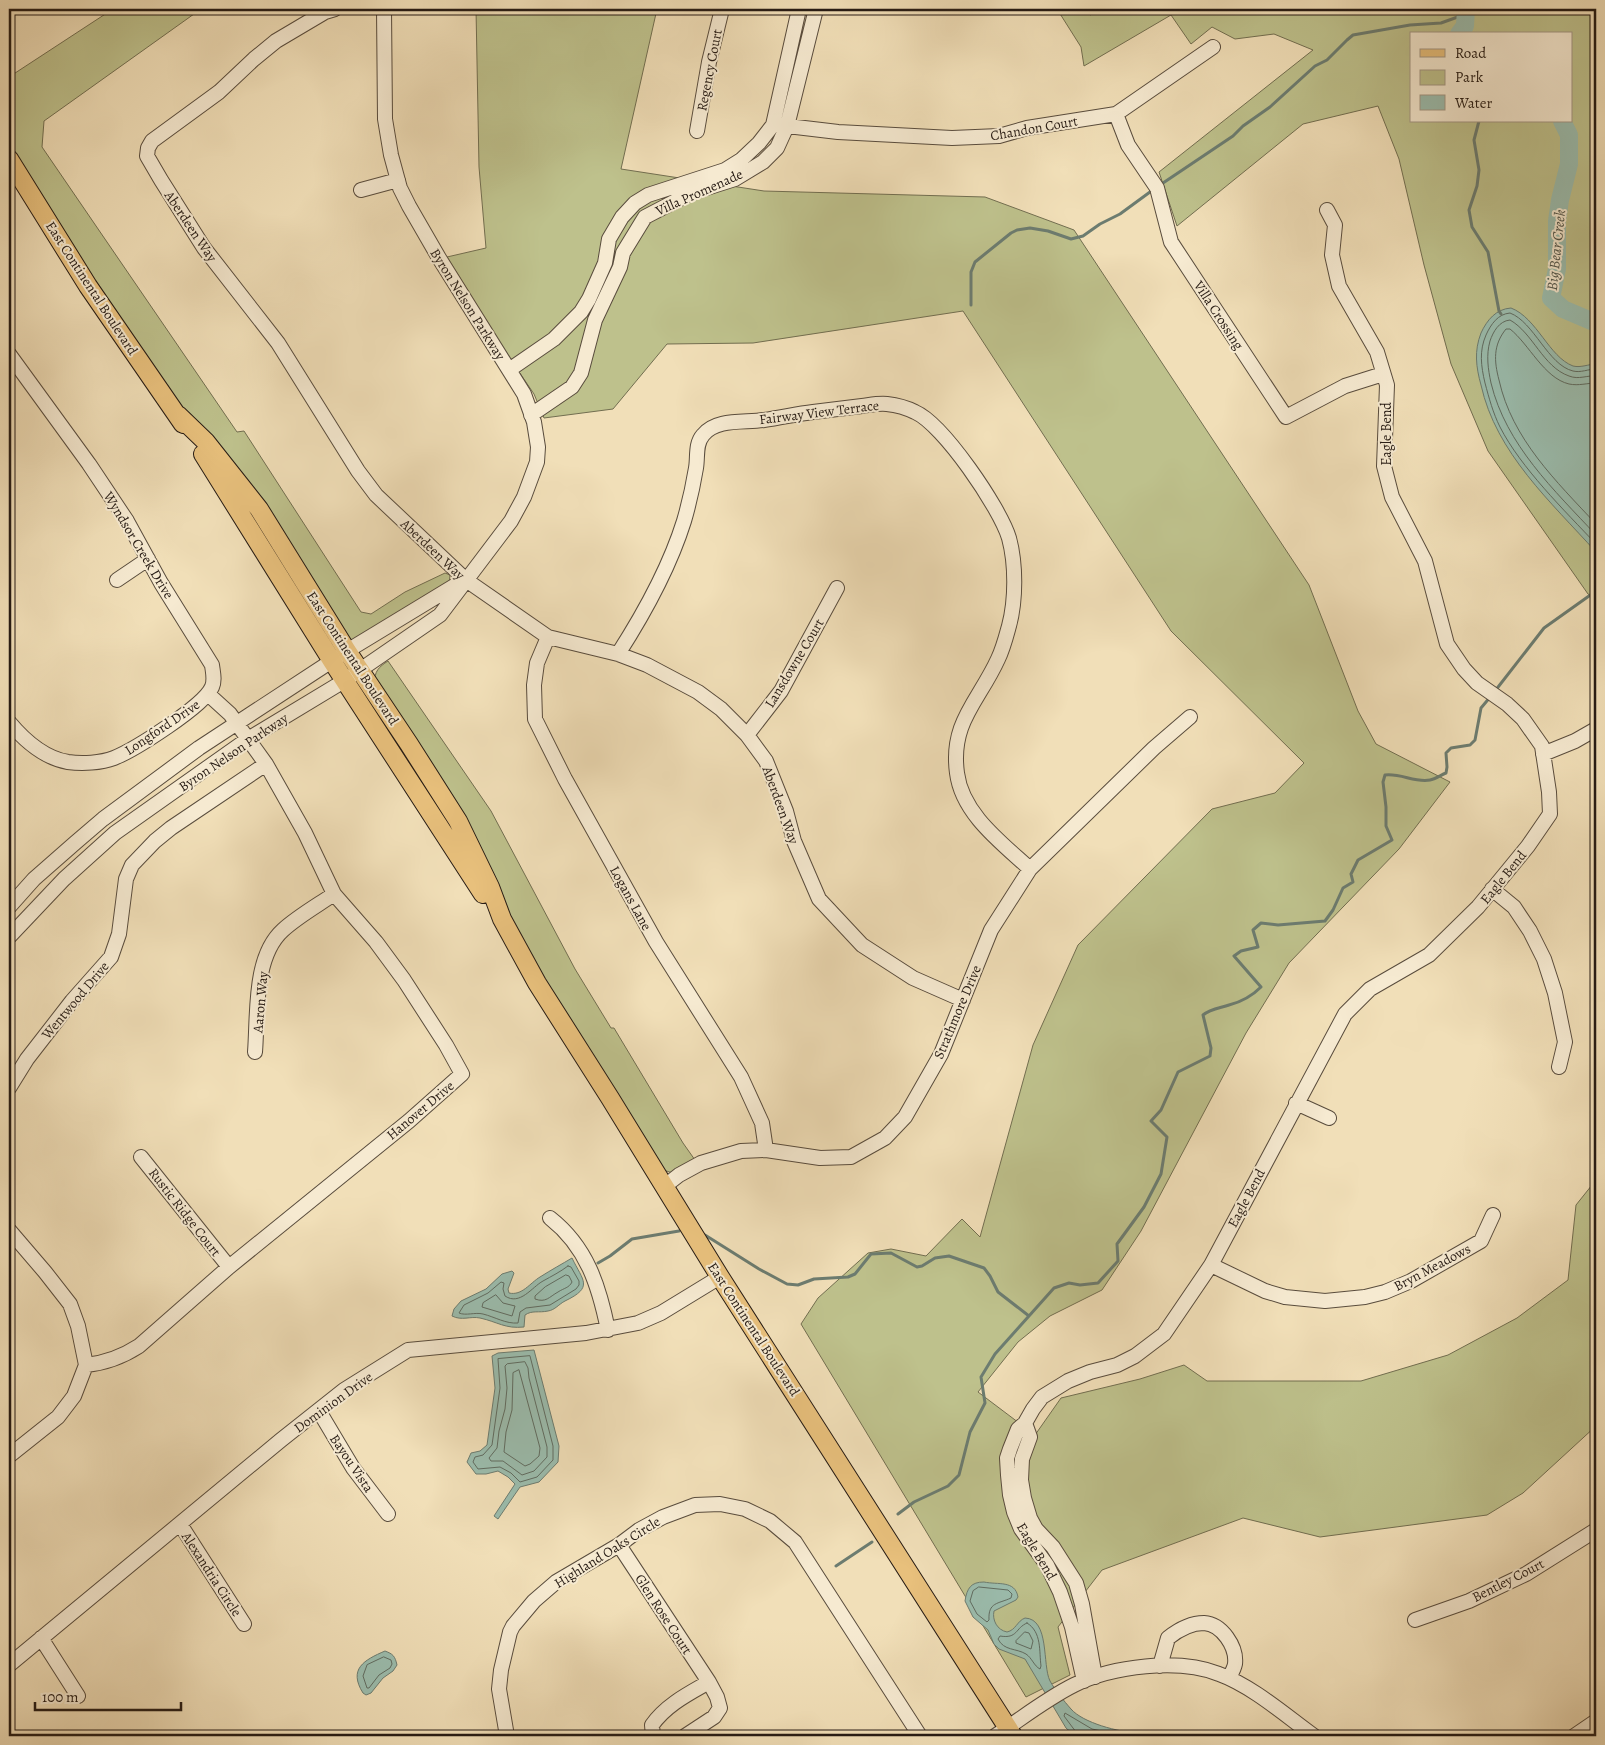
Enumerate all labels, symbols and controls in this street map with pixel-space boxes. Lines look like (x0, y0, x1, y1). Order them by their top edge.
street label: Regency Court (692, 27, 727, 113)
legend (1410, 32, 1572, 122)
text: Road (1455, 43, 1487, 63)
text: Park (1455, 67, 1484, 87)
text: Water (1454, 93, 1492, 113)
street label: Chandon Court (989, 111, 1080, 146)
street label: Villa Promenade (652, 165, 746, 221)
street label: Aberdeen Way (159, 186, 222, 266)
water label: Big Bear Creek (1542, 208, 1570, 291)
street label: East Continental Boulevard (41, 218, 142, 359)
street label: Byron Nelson Parkway (426, 245, 510, 364)
street label: Villa Crossing (1189, 276, 1248, 353)
street label: Fairway View Terrace (758, 396, 880, 429)
street label: Eagle Bend (1377, 402, 1396, 466)
street label: Wyndsor Creek Drive (98, 487, 178, 603)
street label: Aberdeen Way (396, 514, 469, 585)
street label: East Continental Boulevard (302, 588, 403, 729)
street label: Lansdowne Court (760, 615, 829, 711)
street label: Longford Drive (121, 695, 204, 760)
street label: Byron Nelson Parkway (175, 708, 292, 796)
street label: Aberdeen Way (757, 763, 804, 847)
street label: Eagle Bend (1476, 846, 1531, 908)
street label: Logans Lane (605, 863, 656, 934)
street label: Wentwood Drive (37, 957, 113, 1044)
street label: Strathmore Drive (929, 962, 986, 1062)
street label: Aaron Way (248, 970, 273, 1035)
street label: Hanover Drive (382, 1076, 458, 1144)
street label: Rustic Ridge Court (144, 1164, 225, 1261)
street label: Eagle Bend (1223, 1165, 1270, 1231)
street label: Bryn Meadows (1390, 1239, 1474, 1296)
street label: East Continental Boulevard (703, 1259, 804, 1400)
street label: Dominion Drive (290, 1367, 376, 1437)
street label: Bayou Vista (325, 1430, 378, 1497)
street label: Highland Oaks Circle (551, 1512, 664, 1593)
street label: Eagle Bend (1012, 1519, 1061, 1584)
street label: Alexandria Circle (177, 1527, 246, 1620)
street label: Bentley Court (1469, 1554, 1548, 1607)
street label: Glen Rose Court (631, 1570, 697, 1658)
scale bar (35, 1680, 181, 1712)
text: 100 m (42, 1687, 79, 1707)

